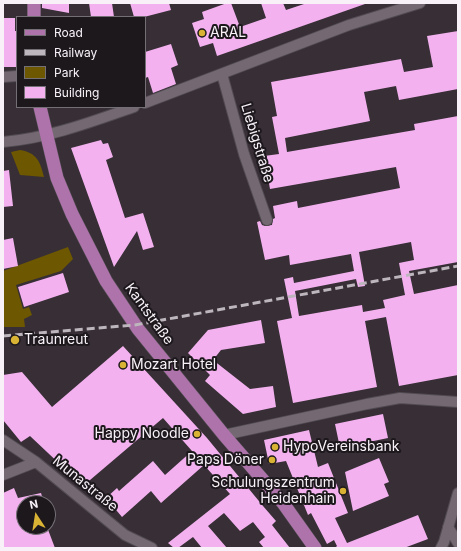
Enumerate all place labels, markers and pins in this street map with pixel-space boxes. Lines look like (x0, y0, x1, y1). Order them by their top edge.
place label: ARAL (210, 25, 246, 41)
marker: ARAL (197, 28, 207, 38)
place label: Traunreut (24, 332, 88, 348)
marker: Traunreut (9, 334, 21, 346)
place label: Mozart Hotel (131, 357, 216, 373)
marker: Mozart Hotel (118, 360, 128, 370)
place label: Happy Noodle (95, 426, 189, 442)
marker: Happy Noodle (192, 429, 202, 439)
place label: HypoVereinsbank (283, 439, 399, 455)
marker: HypoVereinsbank (270, 442, 280, 452)
place label: Paps Döner (187, 452, 264, 468)
marker: Paps Döner (267, 455, 277, 465)
place label: Schulungszentrum Heidenhain (211, 475, 335, 508)
marker: Schulungszentrum Heidenhain (338, 486, 348, 496)

